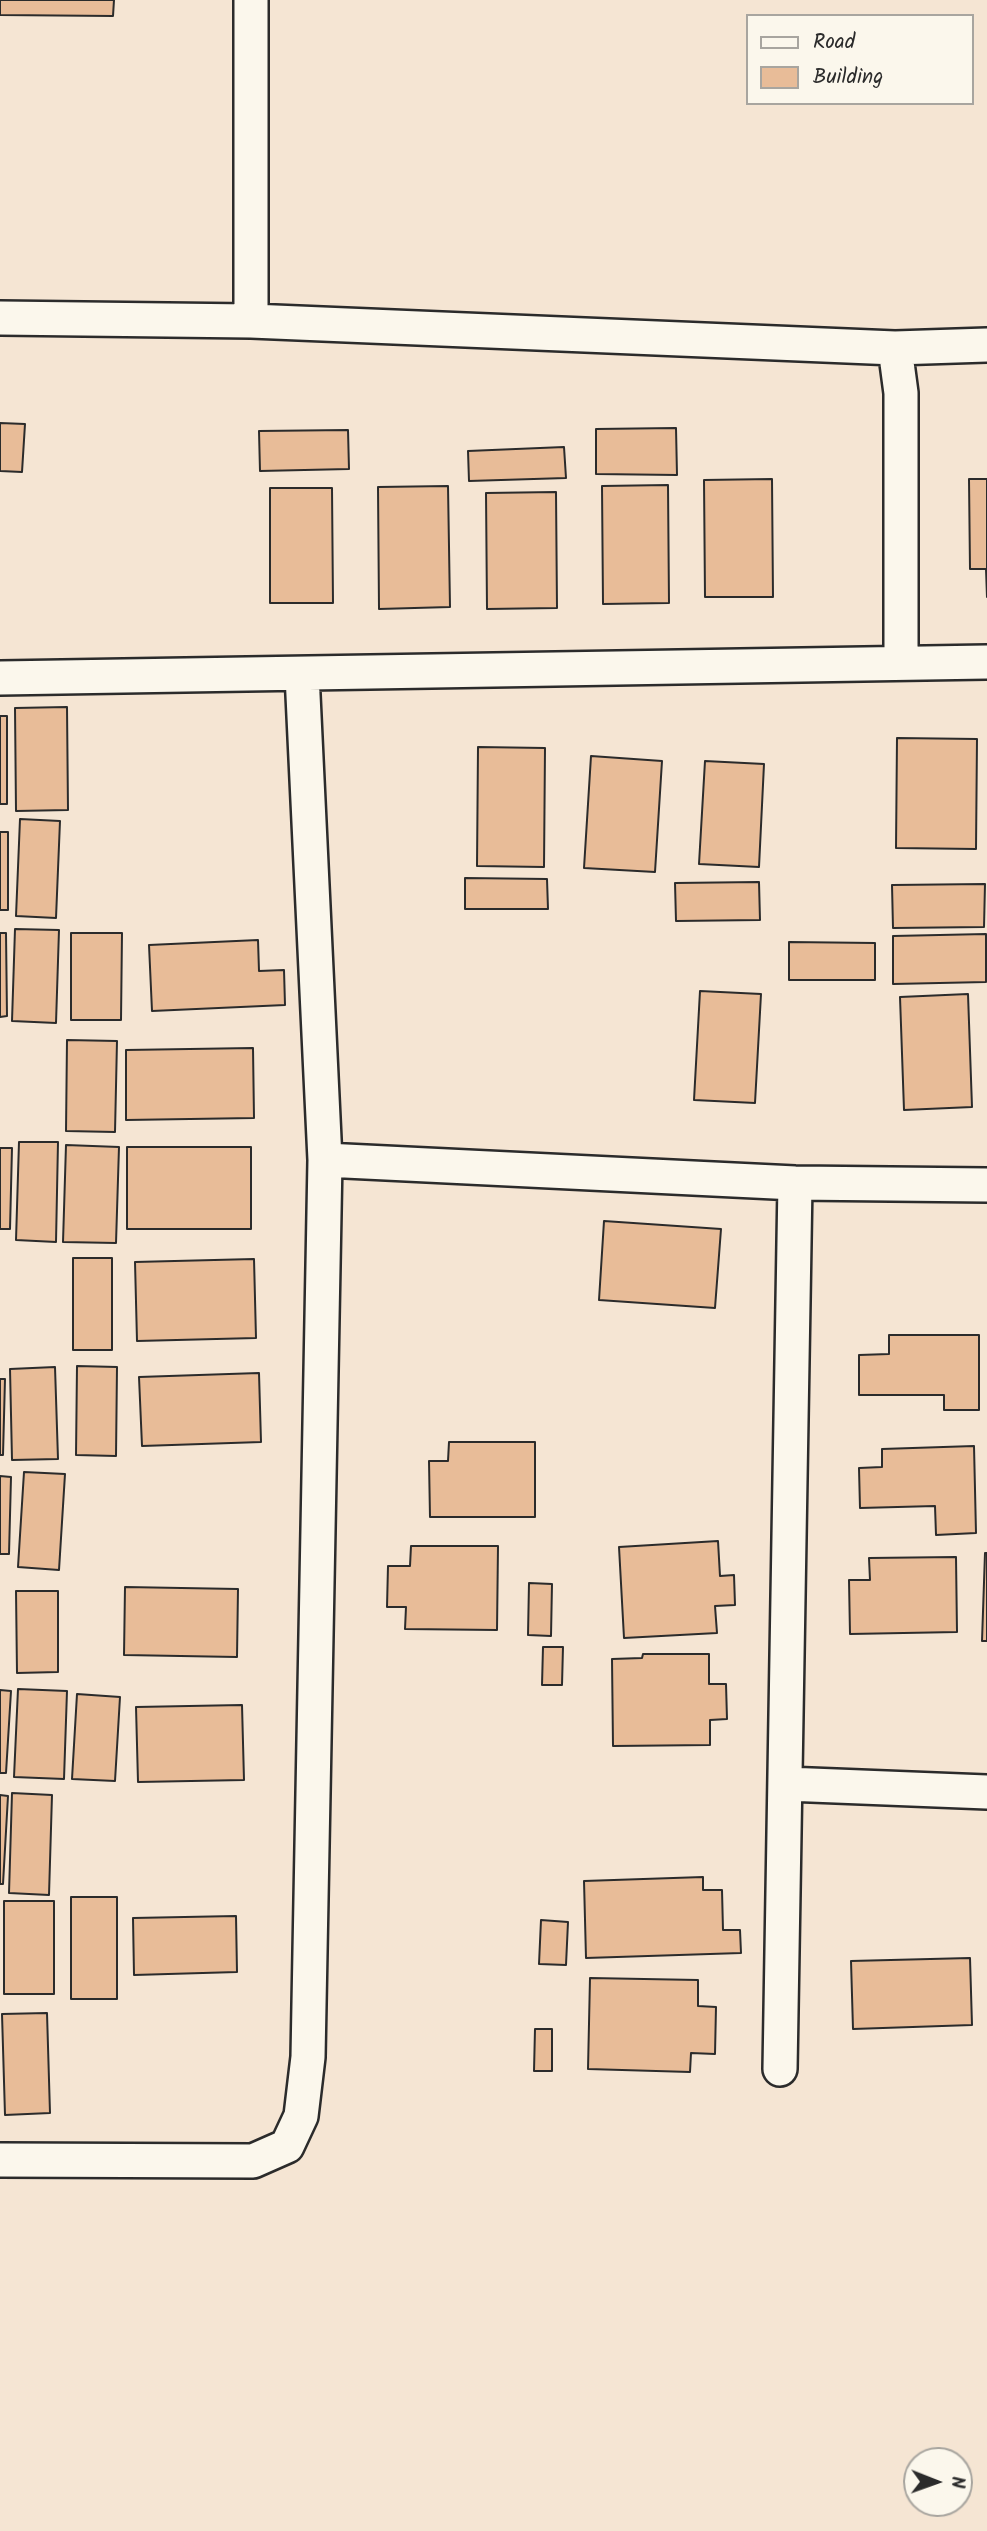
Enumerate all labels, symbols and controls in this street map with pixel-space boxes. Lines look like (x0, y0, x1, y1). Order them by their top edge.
legend (746, 14, 973, 105)
text: Road (813, 26, 855, 59)
text: Building (813, 61, 883, 94)
north arrow (903, 2447, 973, 2517)
text: N (942, 2476, 972, 2489)

